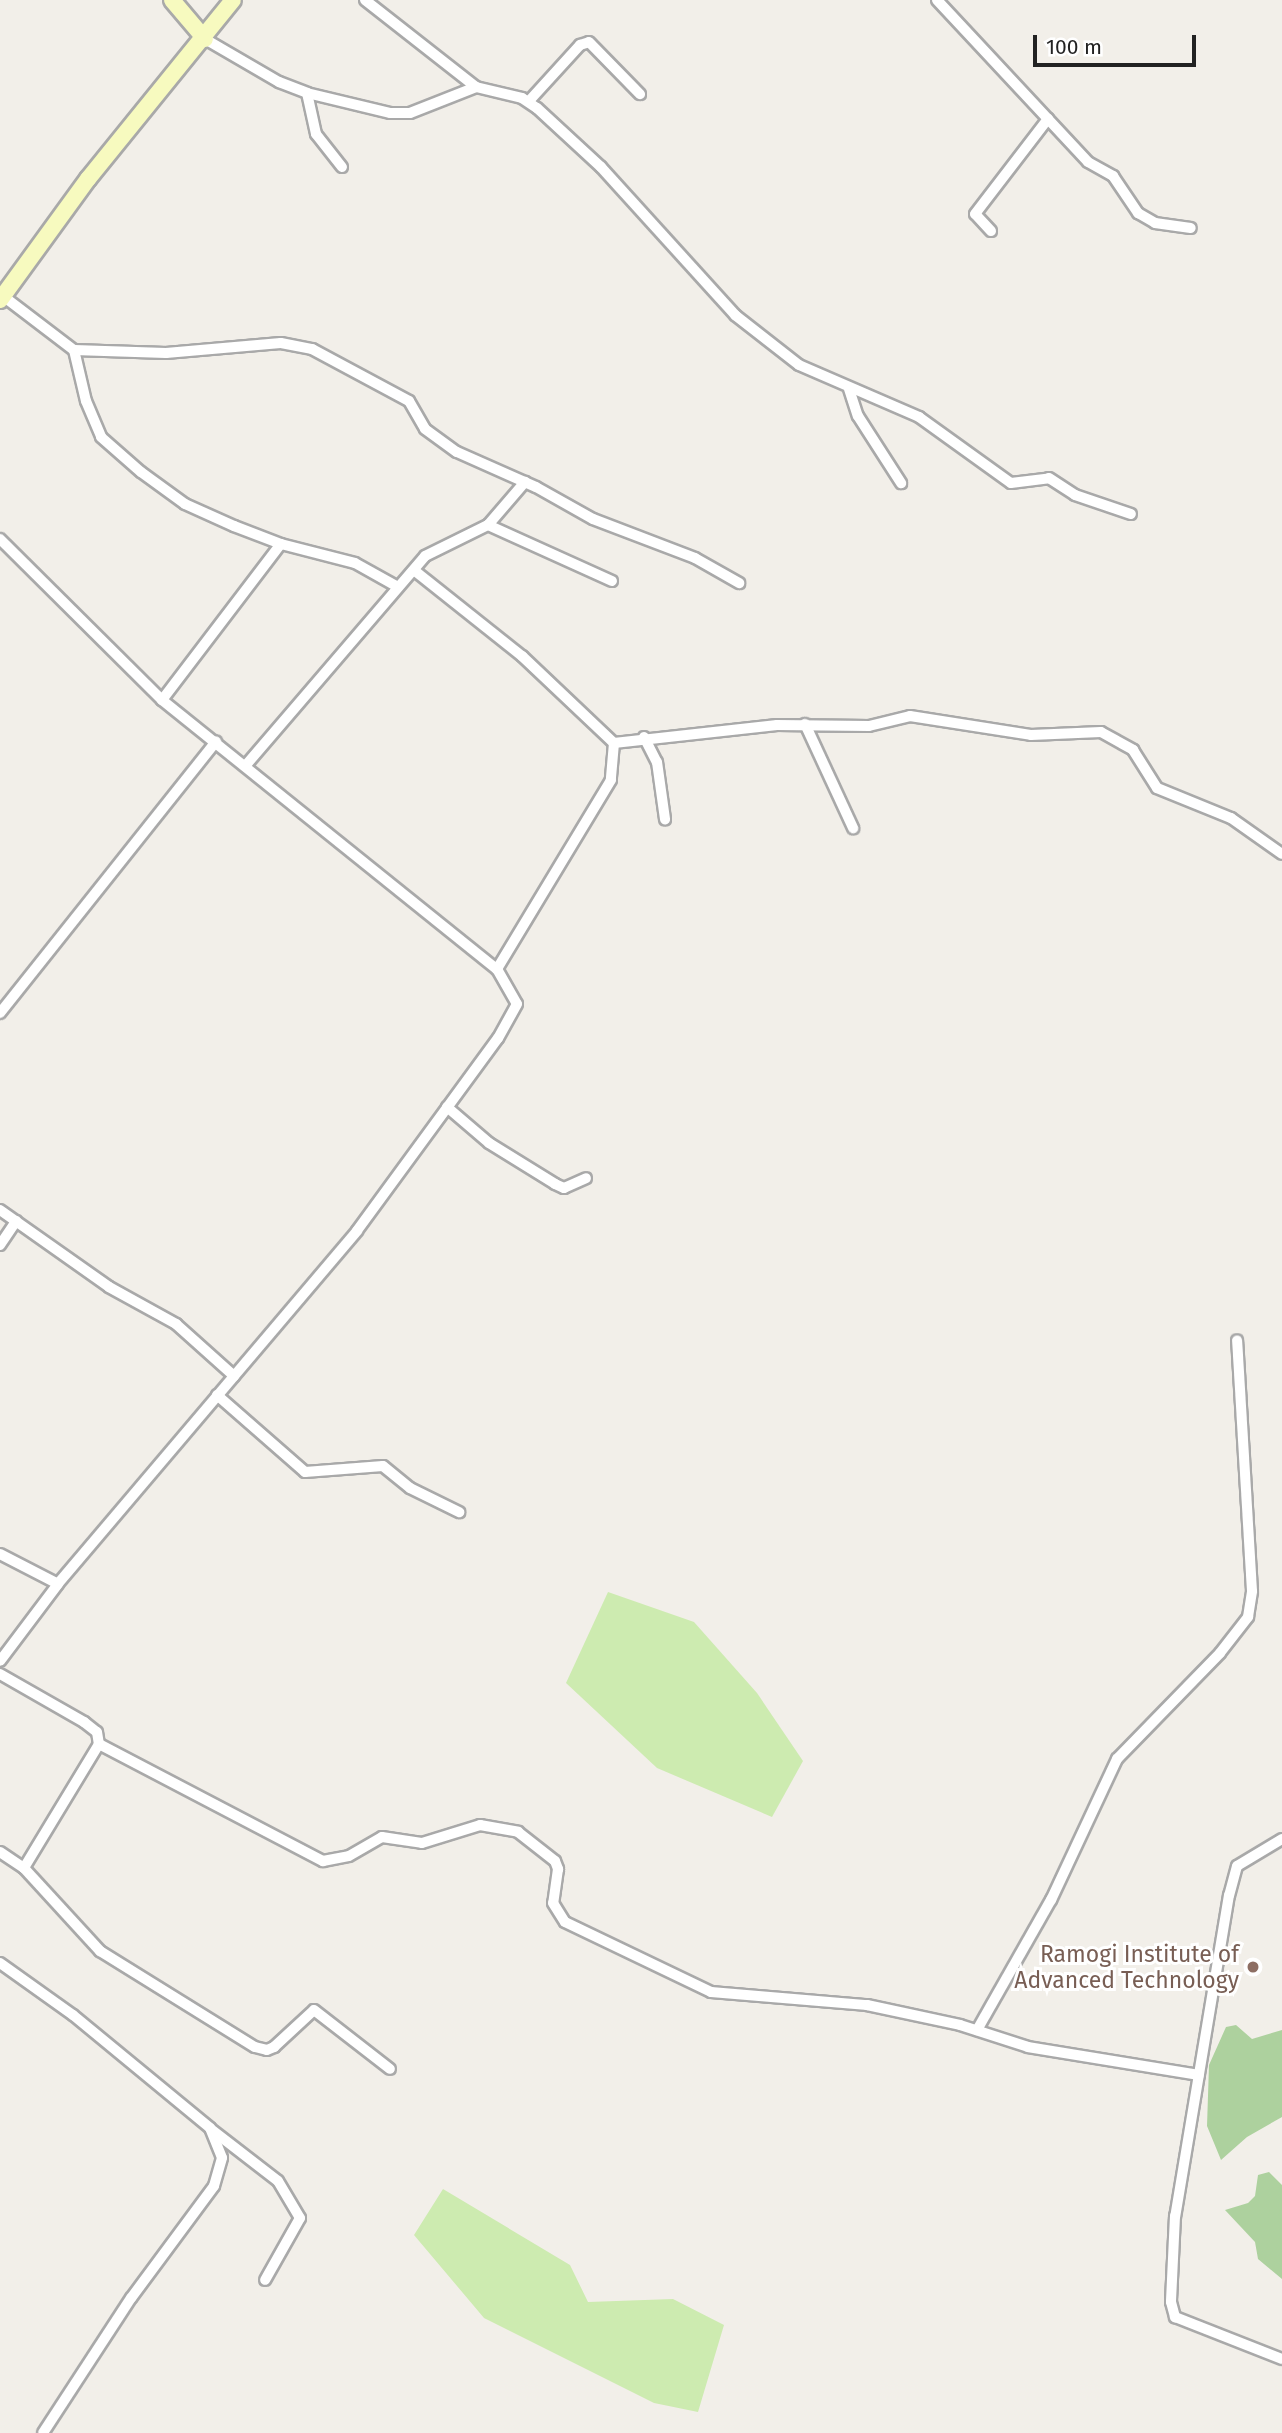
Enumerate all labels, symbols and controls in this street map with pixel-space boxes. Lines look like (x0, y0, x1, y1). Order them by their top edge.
scale bar (1037, 21, 1200, 65)
text: 100 m (1046, 34, 1102, 60)
place label: Ramogi Institute of Advanced Technology (1014, 1940, 1239, 1994)
marker: Ramogi Institute of Advanced Technology (1245, 1959, 1261, 1975)

